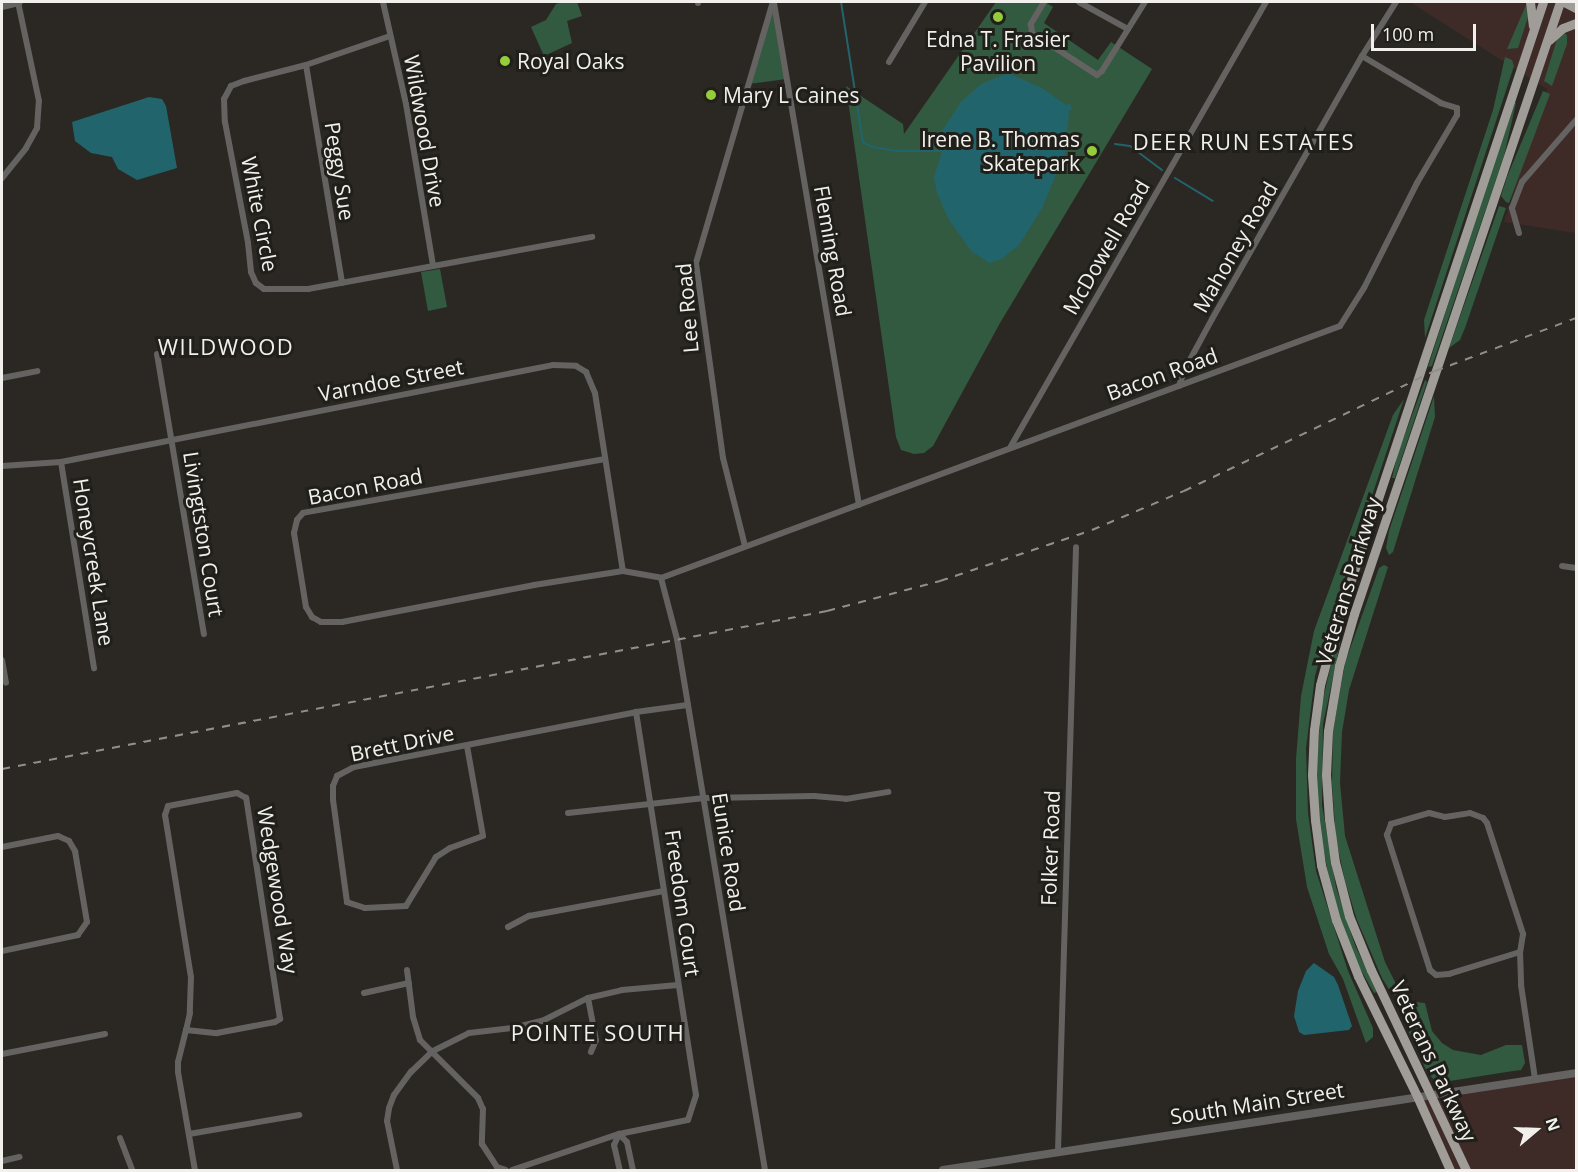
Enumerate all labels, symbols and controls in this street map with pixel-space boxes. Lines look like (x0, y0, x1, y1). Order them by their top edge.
marker: Edna T. Frasier Pavilion (991, 10, 1005, 24)
scale bar (1374, 12, 1479, 50)
text: 100 m (1382, 22, 1434, 46)
place label: Edna T. Frasier Pavilion (926, 26, 1070, 76)
place label: Royal Oaks (517, 48, 625, 74)
street label: Wildwood Drive (399, 53, 451, 209)
marker: Royal Oaks (498, 54, 512, 68)
place label: Mary L Caines (723, 82, 859, 108)
marker: Mary L Caines (704, 88, 718, 102)
street label: Peggy Sue (320, 120, 360, 222)
place label: Irene B. Thomas Skatepark (921, 126, 1080, 176)
district label: DEER RUN ESTATES (1133, 129, 1355, 155)
marker: Irene B. Thomas Skatepark (1085, 144, 1099, 158)
street label: White Circle (237, 154, 283, 274)
street label: McDowell Road (1057, 175, 1155, 319)
street label: Mahoney Road (1187, 177, 1283, 317)
street label: Fleming Road (809, 184, 857, 318)
street label: Lee Road (671, 262, 703, 354)
district label: WILDWOOD (158, 334, 294, 360)
street label: Bacon Road (1103, 342, 1221, 406)
street label: Varndoe Street (316, 354, 466, 406)
street label: Livingtston Court (178, 450, 230, 618)
street label: Bacon Road (305, 463, 425, 509)
street label: Honeycreek Lane (68, 476, 120, 648)
street label: Veterans Parkway (1310, 494, 1386, 668)
street label: Brett Drive (348, 720, 456, 766)
street label: Folker Road (1035, 790, 1065, 906)
street label: Eunice Road (707, 791, 751, 913)
street label: Wedgewood Way (252, 805, 304, 975)
street label: Freedom Court (660, 828, 706, 978)
street label: Veterans Parkway (1386, 977, 1482, 1145)
district label: POINTE SOUTH (511, 1020, 685, 1046)
street label: South Main Street (1168, 1077, 1346, 1129)
north arrow (1506, 1100, 1566, 1160)
text: N (1540, 1114, 1566, 1134)

